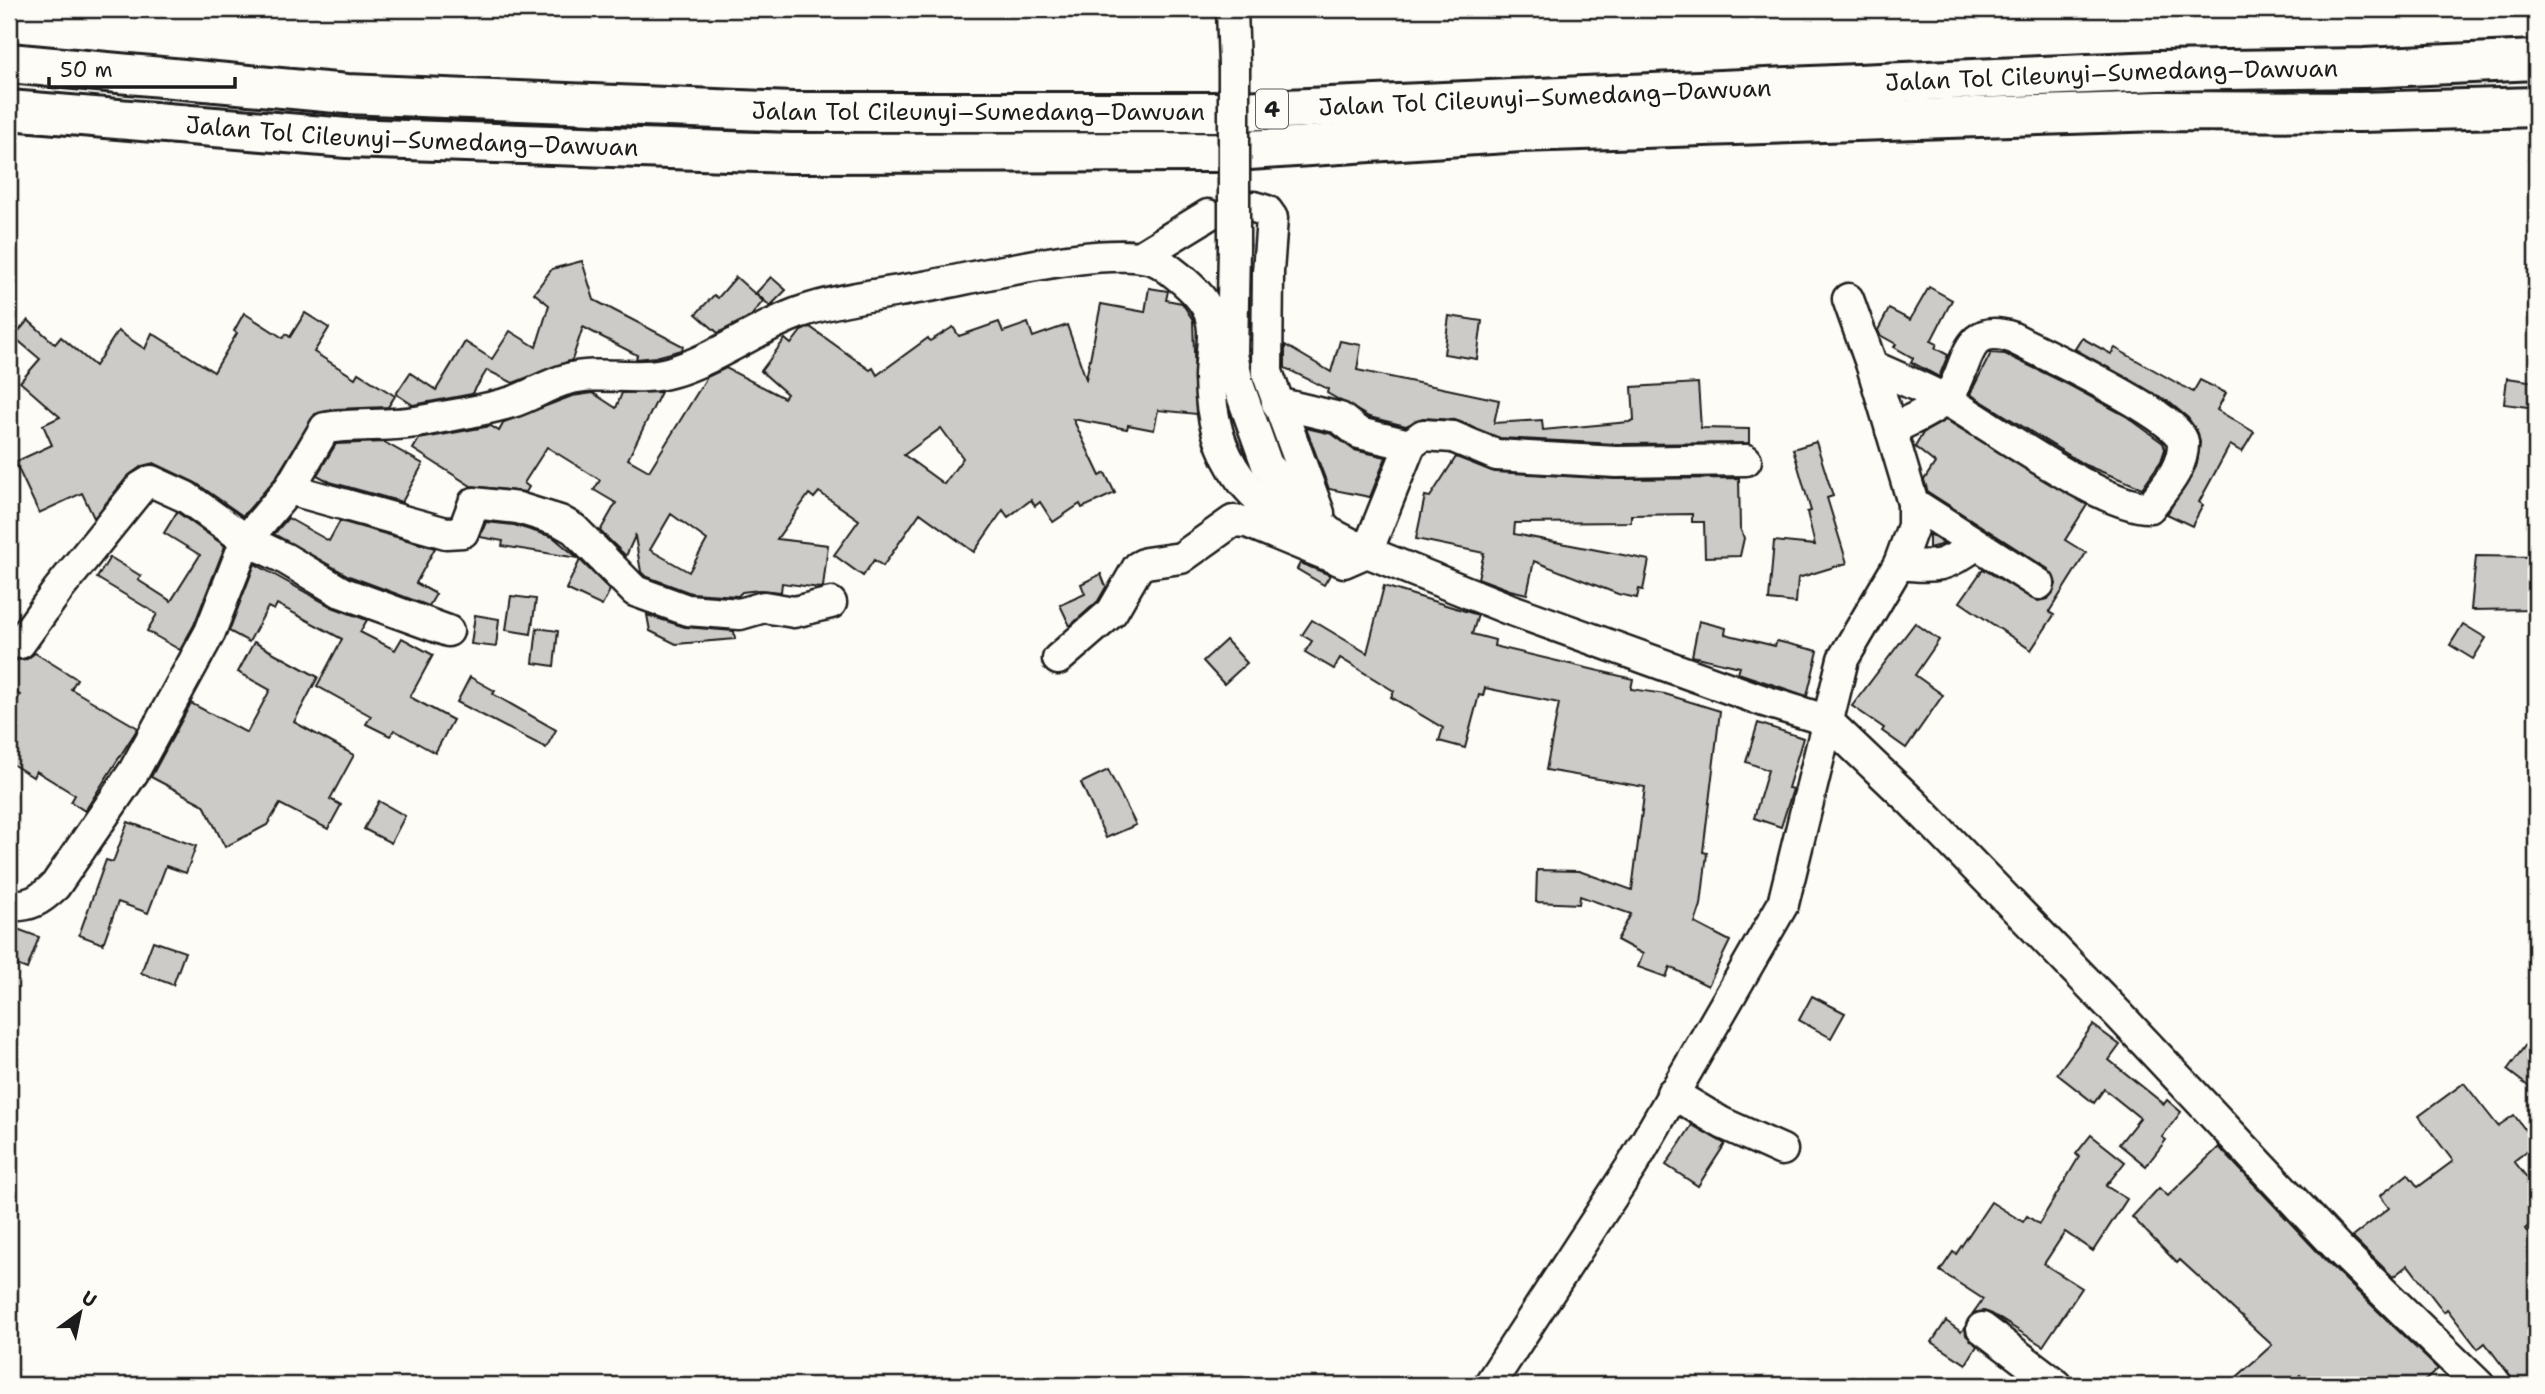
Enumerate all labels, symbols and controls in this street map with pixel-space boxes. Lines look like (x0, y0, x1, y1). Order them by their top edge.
scale bar (49, 46, 234, 90)
street label: Jalan Tol Cileunyi–Sumedang–Dawuan (1884, 52, 2338, 99)
text: 50 m (60, 56, 113, 84)
street label: Jalan Tol Cileunyi–Sumedang–Dawuan (1318, 72, 1772, 123)
road number: 4 (1256, 90, 1288, 128)
street label: Jalan Tol Cileunyi–Sumedang–Dawuan (751, 94, 1205, 128)
street label: Jalan Tol Cileunyi–Sumedang–Dawuan (184, 109, 639, 164)
north arrow (46, 1278, 116, 1348)
text: U (77, 1285, 101, 1313)

